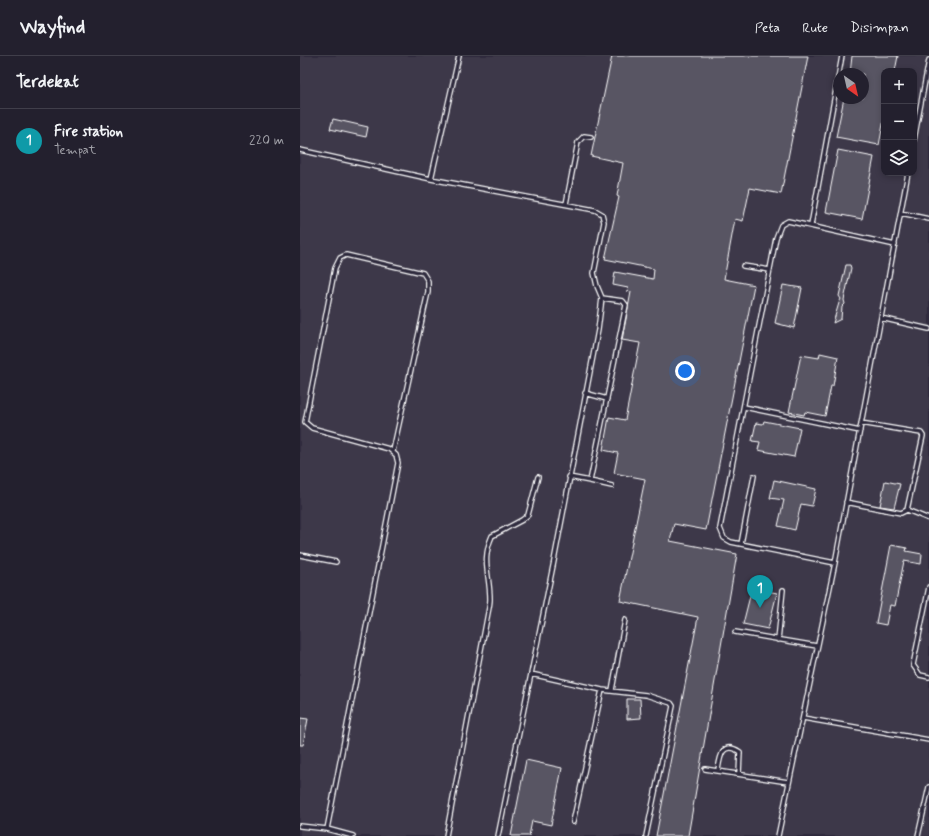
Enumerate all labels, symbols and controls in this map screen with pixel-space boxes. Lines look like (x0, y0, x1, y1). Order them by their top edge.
text: Wayfind (20, 15, 85, 40)
text: Peta (755, 19, 780, 37)
text: Rute (802, 19, 828, 37)
text: Disimpan (850, 19, 909, 37)
north arrow (833, 68, 869, 104)
map controls (881, 68, 917, 176)
button: + (881, 68, 917, 104)
text: Terdekat (16, 71, 79, 93)
button: − (881, 104, 917, 140)
text: Fire station (54, 122, 123, 142)
text: 1 (26, 132, 32, 149)
text: 220 m (249, 132, 284, 149)
button: layers (881, 140, 917, 176)
text: Tempat (54, 142, 96, 159)
your location (675, 361, 695, 381)
pin: 1 (747, 575, 773, 608)

